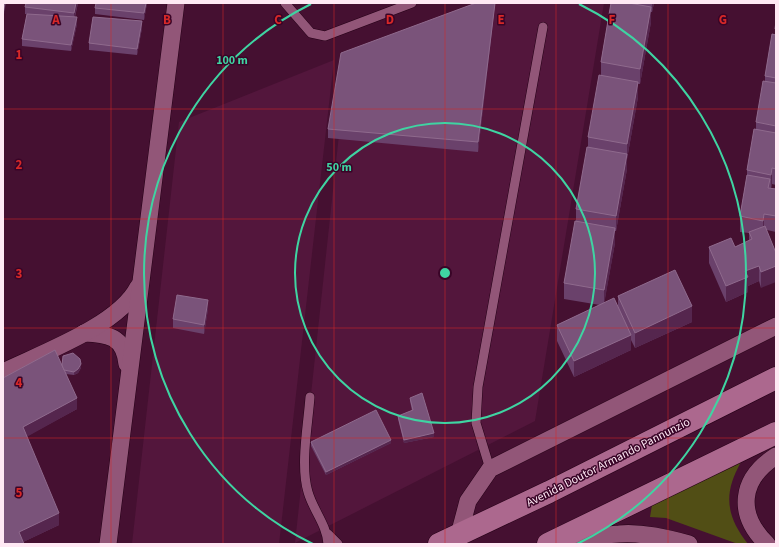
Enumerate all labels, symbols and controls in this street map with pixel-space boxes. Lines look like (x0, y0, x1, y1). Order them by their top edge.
text: A (51, 11, 60, 29)
text: B (163, 11, 171, 29)
text: C (274, 11, 282, 29)
text: D (386, 11, 394, 29)
text: E (497, 11, 505, 29)
text: F (609, 11, 616, 29)
text: G (719, 11, 727, 29)
text: 1 (16, 46, 23, 64)
text: 100 m (216, 52, 248, 69)
text: 2 (16, 156, 23, 174)
text: 50 m (326, 159, 352, 176)
text: 3 (16, 265, 23, 283)
centre of rings (438, 266, 452, 280)
text: 4 (16, 374, 23, 392)
street label: Avenida Doutor Armando Pannunzio (523, 414, 693, 511)
text: 5 (16, 484, 23, 502)

